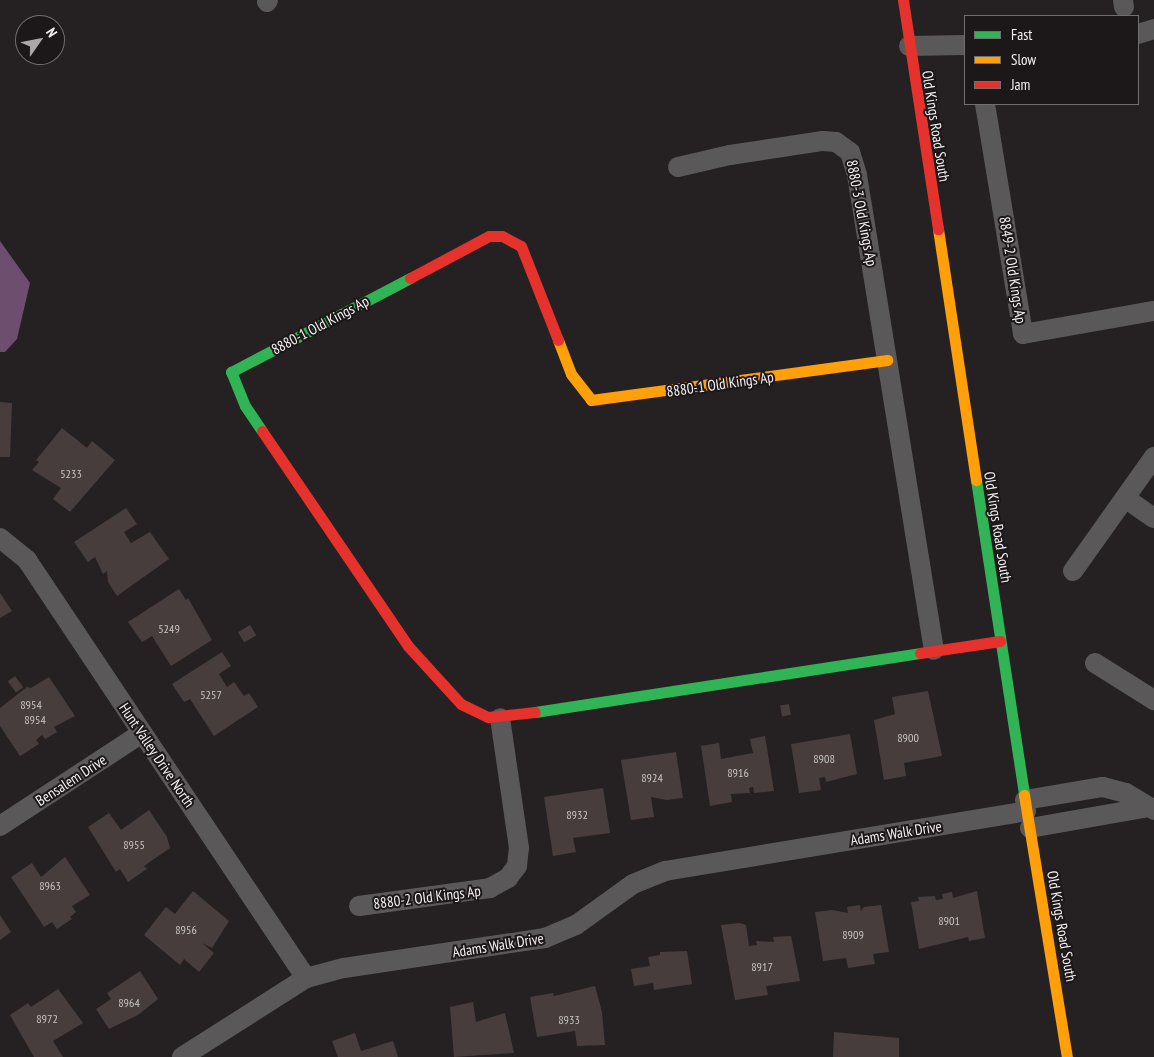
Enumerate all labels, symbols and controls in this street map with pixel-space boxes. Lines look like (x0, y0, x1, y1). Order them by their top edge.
north arrow (15, 15, 65, 65)
legend (964, 15, 1139, 105)
text: N (42, 24, 61, 40)
text: Fast (1011, 25, 1032, 44)
text: Slow (1011, 50, 1036, 69)
street label: Old Kings Road South (918, 69, 954, 183)
text: Jam (1011, 75, 1030, 94)
street label: 8880-3 Old Kings Ap (843, 158, 881, 268)
street label: 8849-2 Old Kings Ap (996, 215, 1030, 325)
street label: 8880-1 Old Kings Ap (268, 292, 372, 358)
street label: 8880-1 Old Kings Ap (665, 368, 775, 400)
house number: 5233 (60, 467, 82, 481)
street label: Old Kings Road South (980, 470, 1016, 584)
house number: 5249 (158, 622, 180, 636)
house number: 5257 (200, 688, 222, 702)
house number: 8954 (20, 698, 42, 712)
street label: Hunt Valley Drive North (115, 699, 199, 811)
house number: 8954 (24, 713, 46, 727)
house number: 8900 (897, 731, 919, 745)
street label: Bensalem Drive (32, 750, 110, 810)
house number: 8908 (813, 752, 835, 766)
house number: 8916 (727, 766, 749, 780)
house number: 8924 (641, 771, 663, 785)
house number: 8932 (566, 808, 588, 822)
street label: Adams Walk Drive (849, 817, 943, 849)
house number: 8955 (123, 838, 145, 852)
street label: Old Kings Road South (1043, 869, 1081, 983)
house number: 8963 (39, 879, 61, 893)
street label: 8880-2 Old Kings Ap (372, 881, 482, 913)
house number: 8901 (938, 914, 960, 928)
house number: 8956 (175, 923, 197, 937)
house number: 8909 (842, 928, 864, 942)
street label: Adams Walk Drive (451, 929, 545, 961)
house number: 8917 (751, 960, 773, 974)
house number: 8964 (118, 996, 140, 1010)
house number: 8972 (36, 1012, 58, 1026)
house number: 8933 (558, 1013, 580, 1027)

